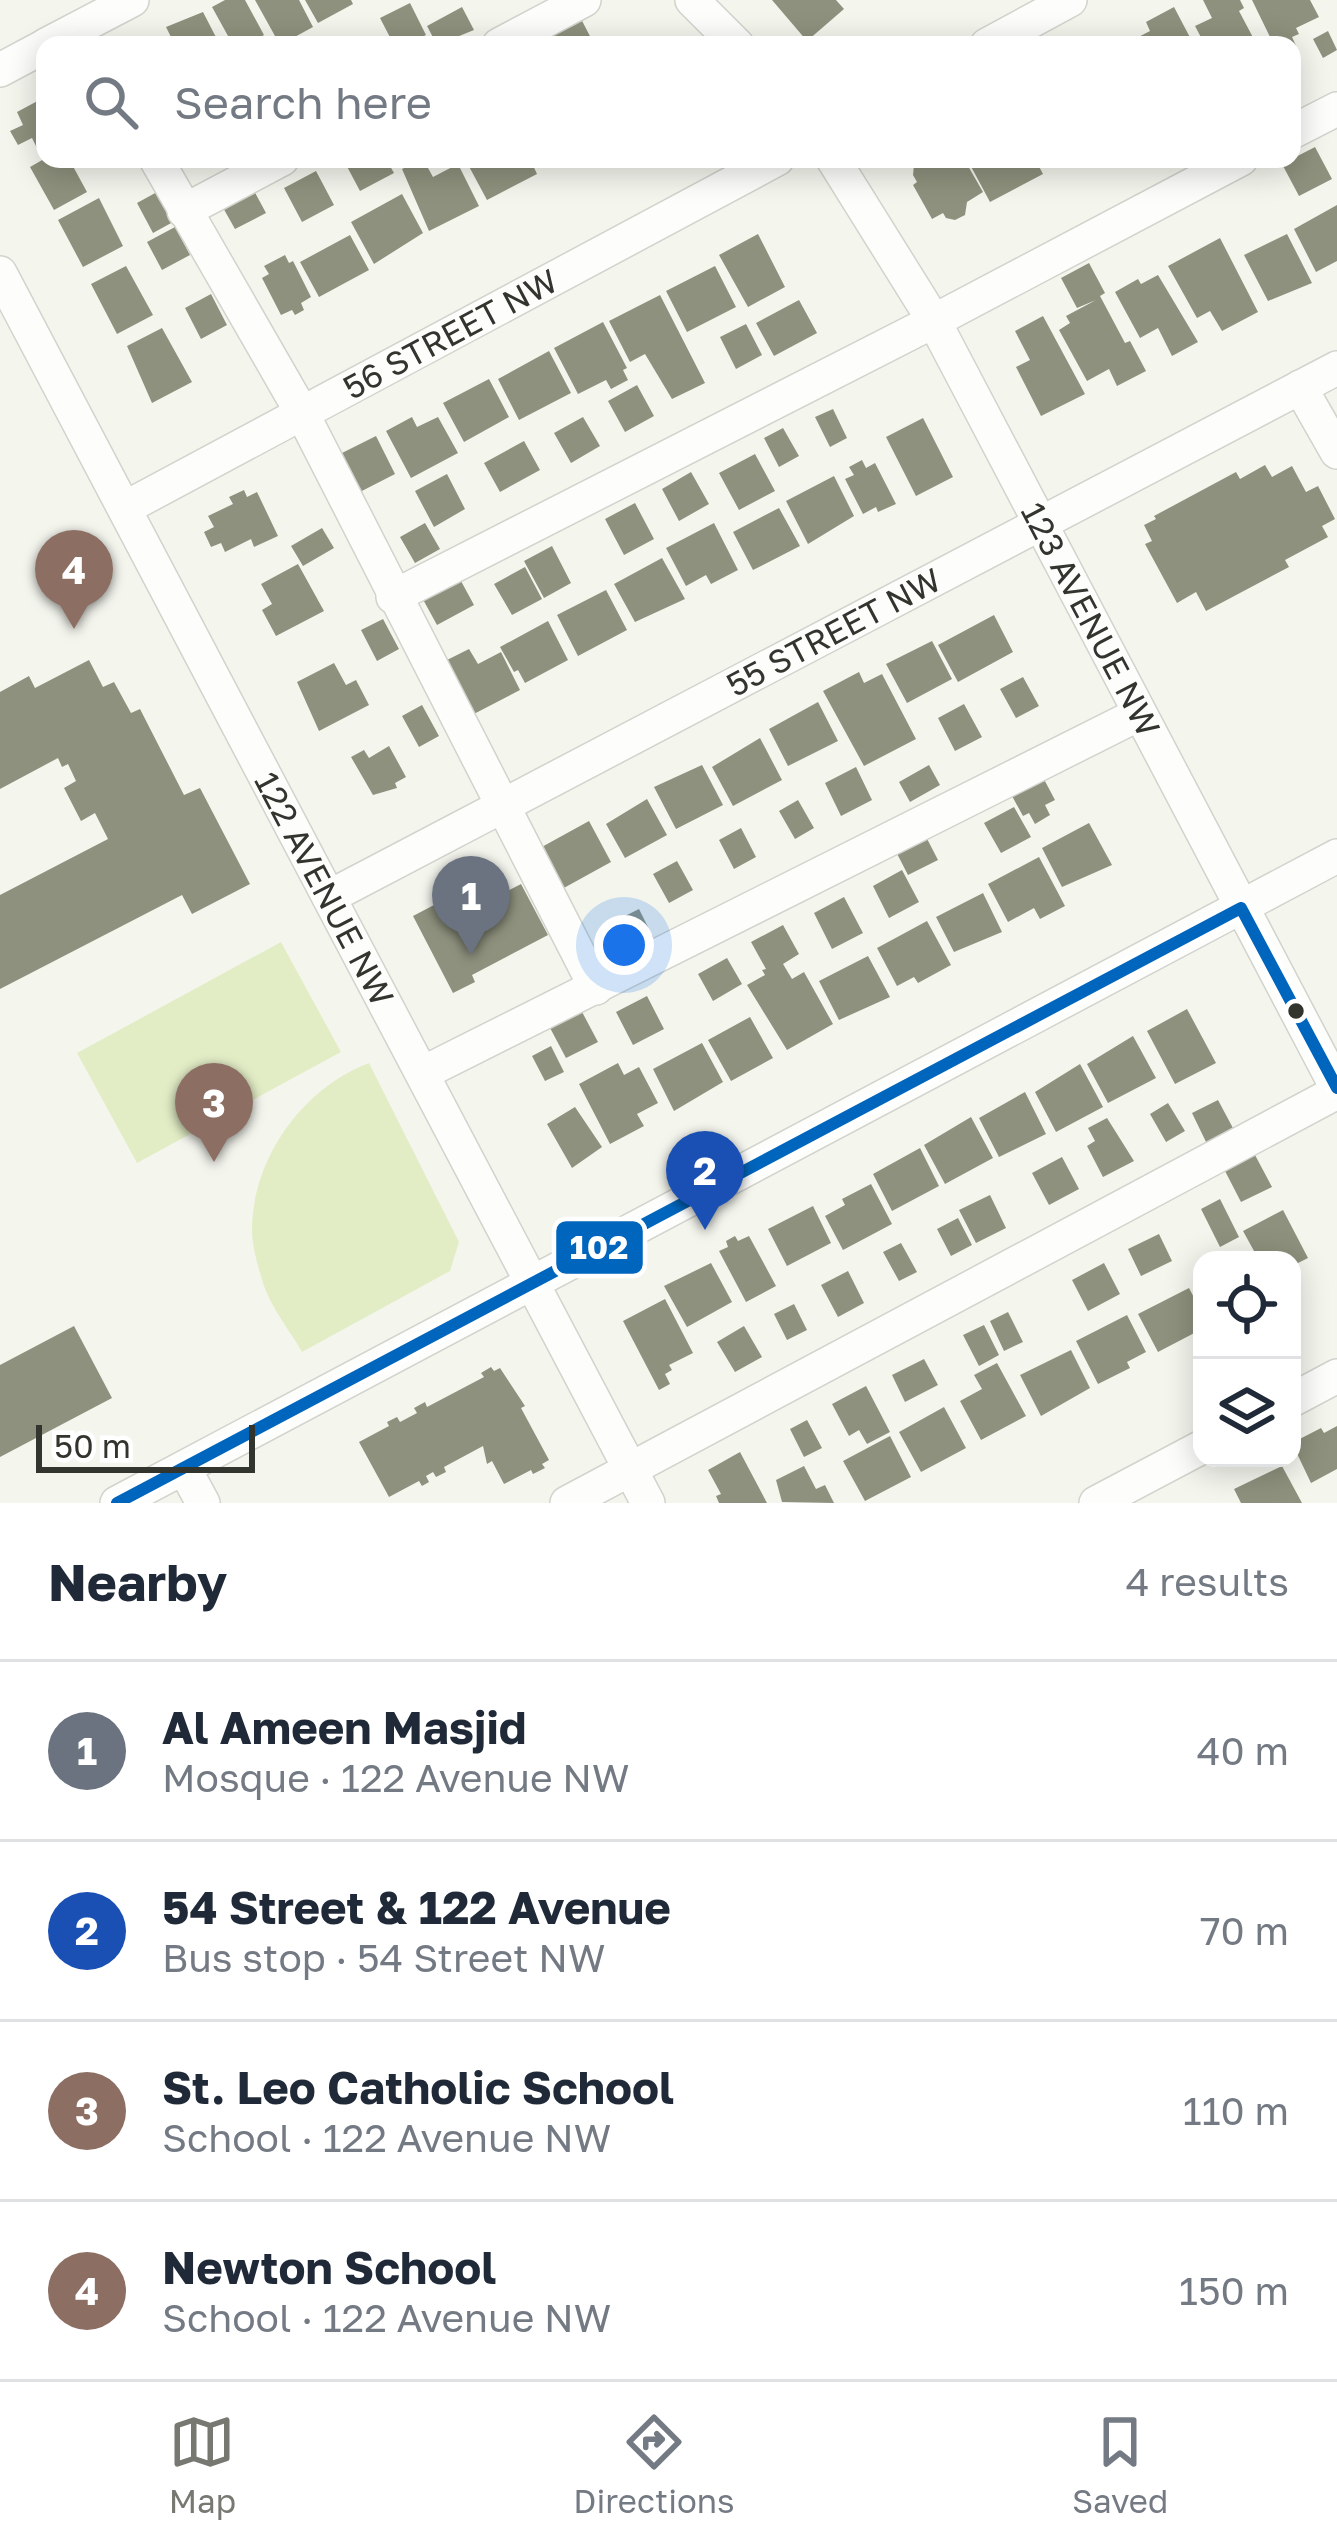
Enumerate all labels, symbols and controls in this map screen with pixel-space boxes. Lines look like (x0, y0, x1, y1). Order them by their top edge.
search box (36, 36, 1301, 168)
icon: search (78, 69, 144, 135)
text: Search here (174, 75, 432, 129)
street label: 56 STREET NW (336, 260, 564, 407)
street label: 123 AVENUE NW (1014, 496, 1169, 743)
pin: 4 (35, 530, 113, 629)
street label: 55 STREET NW (720, 559, 947, 704)
street label: 122 AVENUE NW (247, 765, 402, 1012)
pin: 1 (432, 856, 510, 955)
your location (594, 915, 654, 975)
unlabelled marker (1285, 1000, 1307, 1022)
pin: 3 (175, 1063, 253, 1162)
pin: 2 (666, 1131, 744, 1230)
line badge: 102 (554, 1219, 645, 1276)
text: 102 (570, 1227, 628, 1266)
map controls (1193, 1251, 1301, 1467)
button: locate (1193, 1251, 1301, 1359)
button: layers (1193, 1359, 1301, 1467)
scale bar (36, 1419, 255, 1472)
text: 50 m (54, 1426, 131, 1465)
text: Nearby (48, 1551, 227, 1612)
text: 4 results (1126, 1558, 1289, 1605)
text: Al Ameen Masjid (162, 1700, 526, 1754)
text: 1 (77, 1727, 97, 1774)
text: 40 m (1197, 1727, 1289, 1774)
text: Mosque · 122 Avenue NW (162, 1754, 629, 1801)
text: 54 Street & 122 Avenue (162, 1880, 671, 1934)
text: 2 (75, 1907, 99, 1954)
text: 70 m (1200, 1907, 1289, 1954)
text: Bus stop · 54 Street NW (162, 1934, 605, 1981)
text: St. Leo Catholic School (162, 2060, 674, 2114)
text: 3 (75, 2087, 99, 2134)
text: 110 m (1183, 2087, 1289, 2134)
text: School · 122 Avenue NW (162, 2114, 611, 2161)
text: Newton School (162, 2240, 496, 2294)
text: 4 (75, 2267, 99, 2314)
text: 150 m (1179, 2267, 1289, 2314)
text: School · 122 Avenue NW (162, 2294, 611, 2341)
tab: Map (169, 2409, 236, 2520)
tab: Directions (573, 2409, 735, 2520)
tab: Saved (1072, 2409, 1168, 2520)

